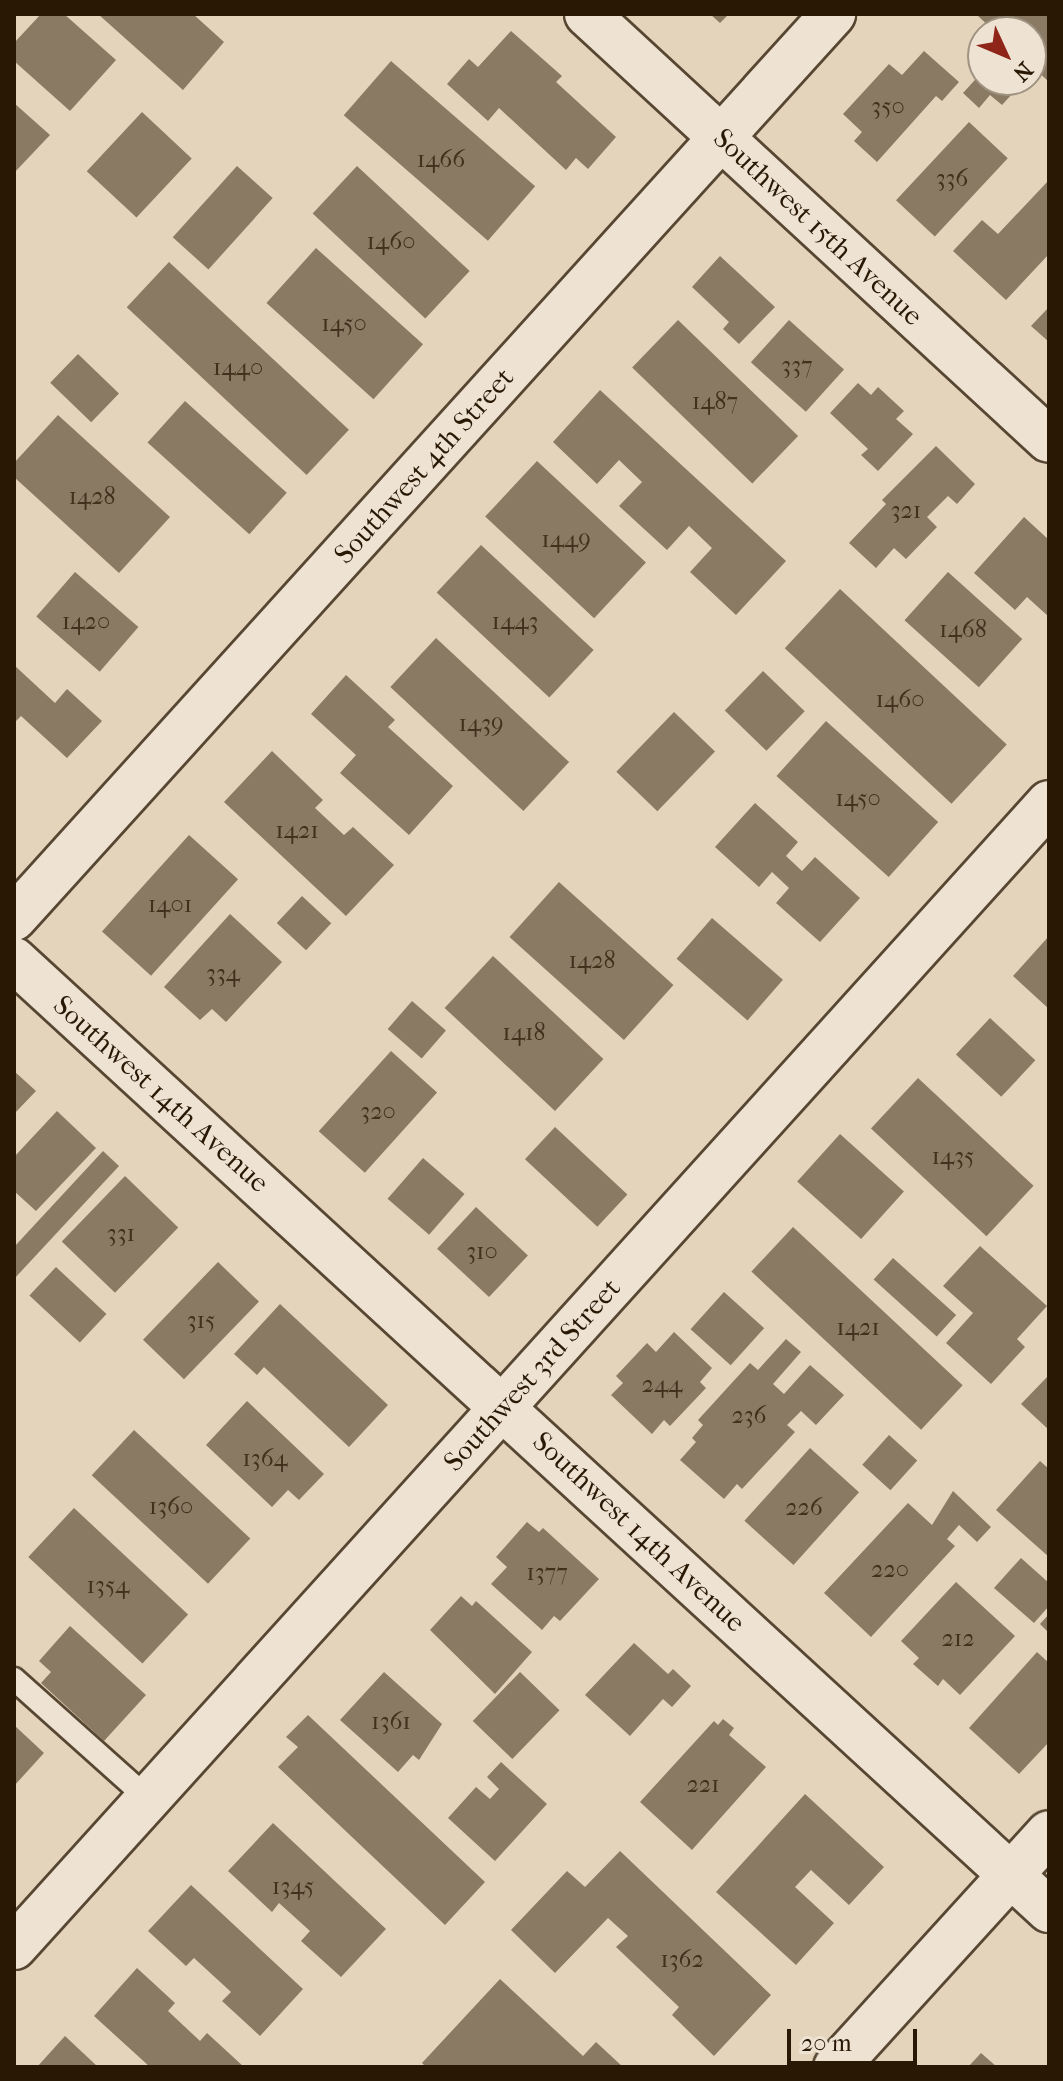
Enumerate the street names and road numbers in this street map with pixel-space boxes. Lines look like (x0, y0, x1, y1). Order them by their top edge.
street label: Southwest 15th Avenue (706, 121, 930, 333)
street label: Southwest 4th Street (327, 361, 521, 571)
street label: Southwest 14th Avenue (46, 988, 276, 1200)
street label: Southwest 3rd Street (437, 1272, 627, 1478)
street label: Southwest 14th Avenue (526, 1425, 752, 1639)

